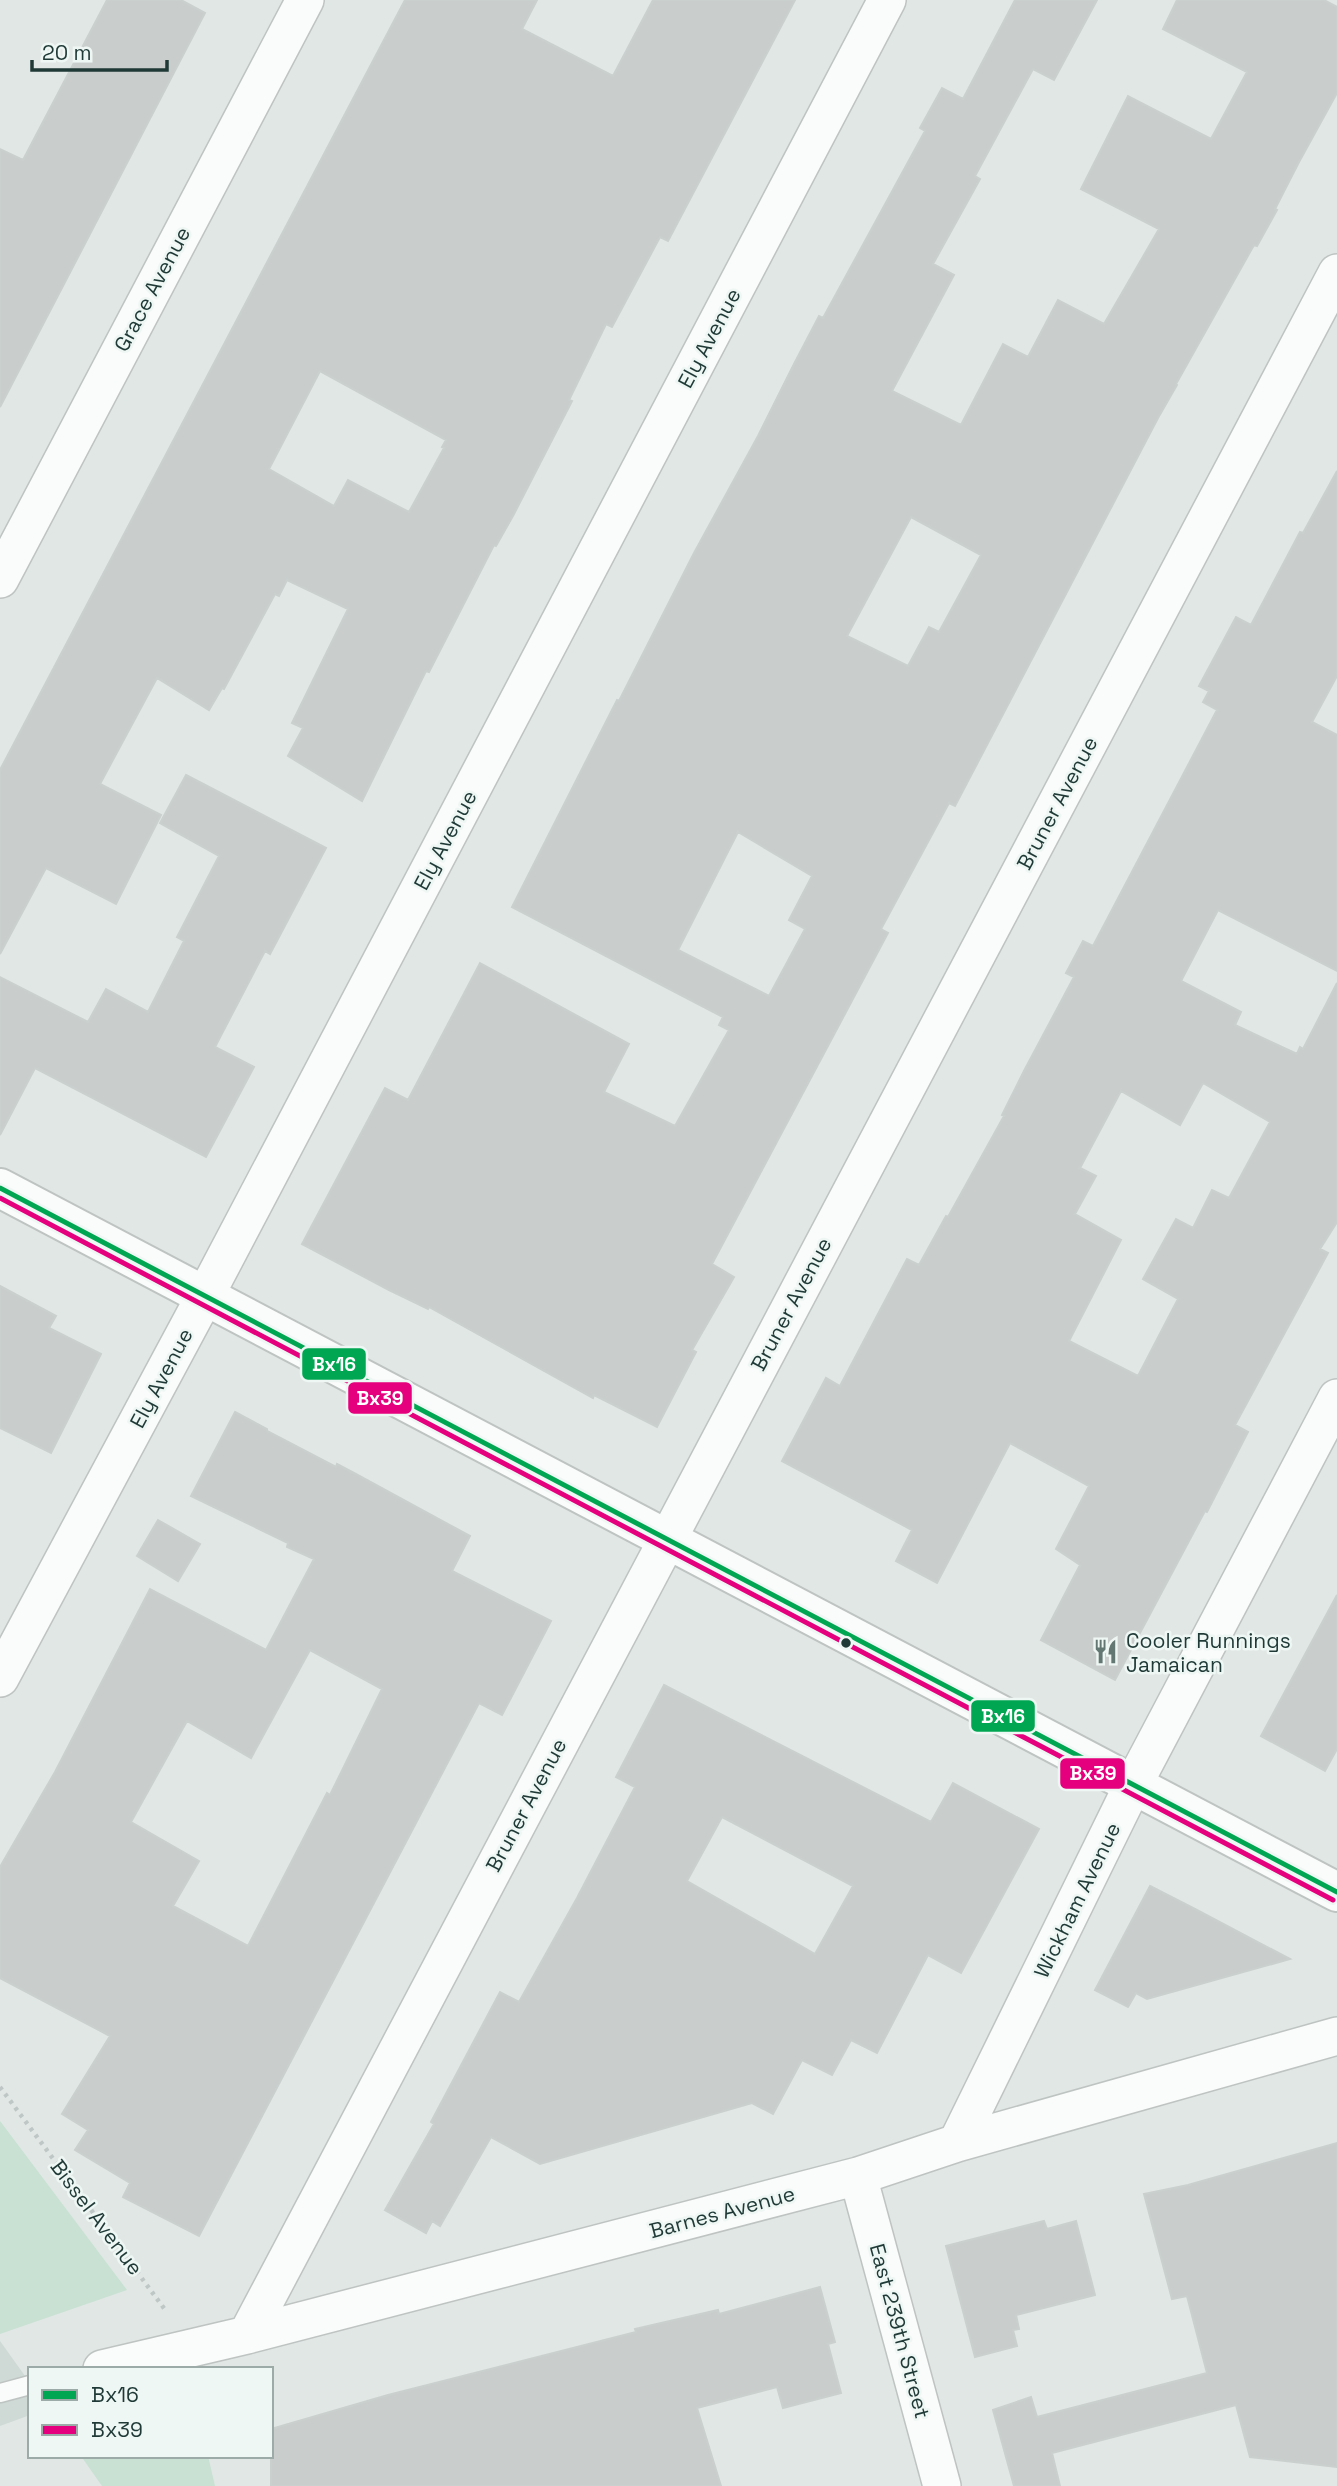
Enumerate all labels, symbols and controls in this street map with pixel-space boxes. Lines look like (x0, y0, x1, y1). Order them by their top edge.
scale bar (32, 28, 166, 72)
text: 20 m (42, 39, 92, 66)
street label: Grace Avenue (108, 222, 196, 356)
street label: Ely Avenue (671, 283, 747, 393)
street label: Bruner Avenue (1011, 732, 1103, 874)
street label: Ely Avenue (407, 785, 483, 895)
street label: Bruner Avenue (745, 1233, 837, 1375)
street label: Ely Avenue (123, 1323, 199, 1433)
line badge: Bx16 (301, 1347, 367, 1381)
text: Bx16 (312, 1352, 356, 1377)
line badge: Bx39 (347, 1381, 413, 1415)
text: Bx39 (356, 1386, 404, 1411)
place label: Cooler Runnings Jamaican (1126, 1627, 1291, 1678)
unlabelled marker (839, 1636, 853, 1650)
restaurant icon: Cooler Runnings Jamaican (1092, 1638, 1120, 1666)
line badge: Bx16 (970, 1699, 1036, 1733)
text: Bx16 (981, 1704, 1025, 1729)
street label: Bruner Avenue (480, 1734, 572, 1876)
line badge: Bx39 (1059, 1757, 1126, 1790)
text: Bx39 (1069, 1761, 1117, 1786)
street label: Wickham Avenue (1028, 1818, 1126, 1982)
street label: Bissel Avenue (45, 2154, 149, 2280)
street label: Barnes Avenue (646, 2180, 798, 2244)
street label: East 239th Street (864, 2241, 936, 2421)
legend (28, 2367, 273, 2458)
text: Bx16 (91, 2381, 139, 2408)
text: Bx39 (91, 2416, 143, 2443)

